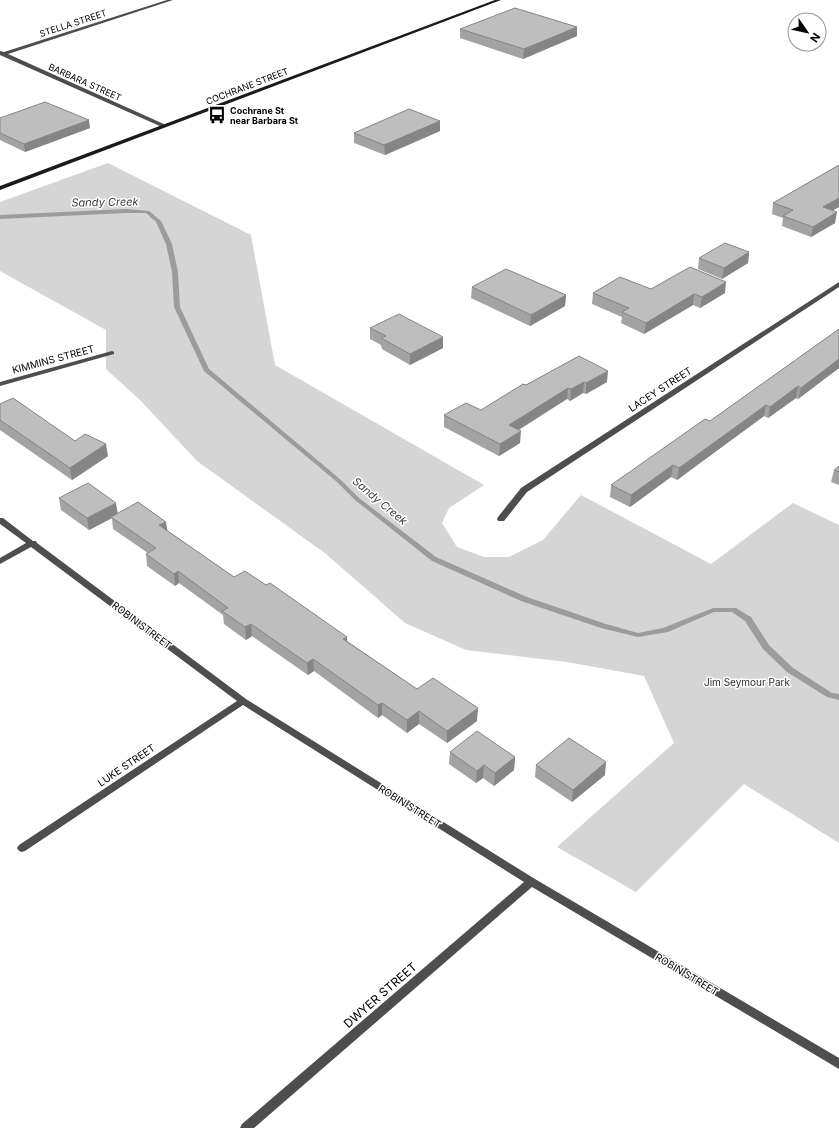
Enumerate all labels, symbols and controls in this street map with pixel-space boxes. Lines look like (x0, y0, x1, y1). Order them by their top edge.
street label: STELLA STREET (38, 7, 108, 39)
north arrow (787, 12, 827, 52)
text: N (807, 30, 823, 45)
street label: BARBARA STREET (47, 61, 123, 103)
street label: COCHRANE STREET (204, 65, 290, 107)
bus stop icon: Cochrane St near Barbara St (207, 105, 227, 125)
place label: Cochrane St near Barbara St (230, 105, 299, 126)
water label: Sandy Creek (71, 194, 140, 210)
street label: KIMMINS STREET (11, 342, 95, 376)
street label: LACEY STREET (626, 364, 694, 414)
water label: Sandy Creek (350, 474, 411, 529)
street label: ROBIN STREET (110, 599, 174, 651)
park label: Jim Seymour Park (704, 676, 791, 688)
street label: LUKE STREET (95, 741, 157, 789)
street label: ROBIN STREET (377, 782, 443, 830)
street label: ROBIN STREET (653, 950, 721, 998)
street label: DWYER STREET (340, 959, 420, 1031)

